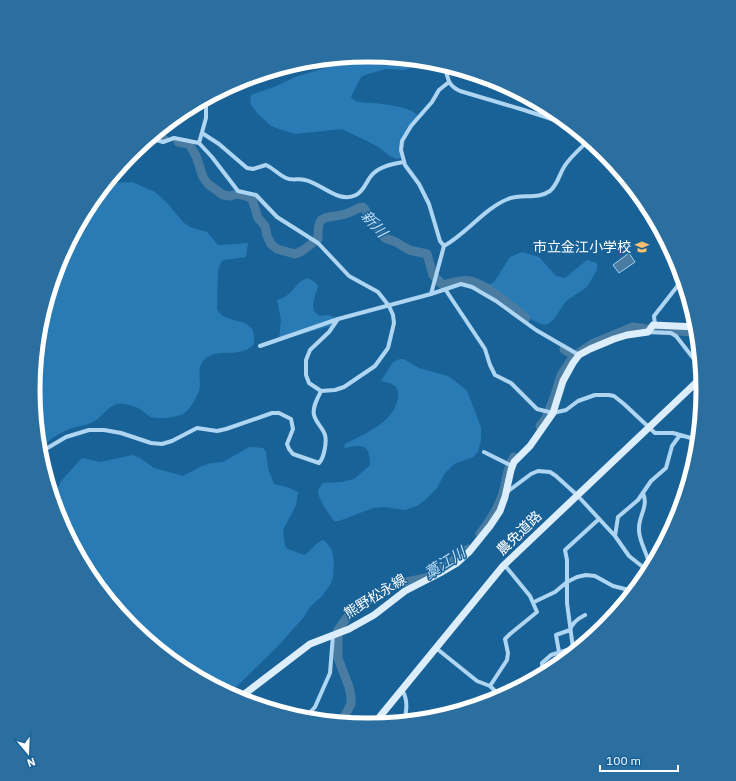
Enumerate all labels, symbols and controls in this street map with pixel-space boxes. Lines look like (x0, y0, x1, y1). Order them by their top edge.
water label: 新川 (357, 206, 393, 243)
place label: 市立金江小学校 (533, 238, 631, 256)
school or university icon: 市立金江小学校 (634, 239, 650, 255)
street label: 農免道路 (493, 507, 545, 559)
water label: 藁江川 (421, 542, 471, 583)
street label: 熊野松永線 (341, 570, 409, 622)
north arrow (8, 733, 48, 773)
scale bar (600, 747, 678, 773)
text: 100 m (606, 753, 641, 768)
text: N (25, 755, 37, 770)

